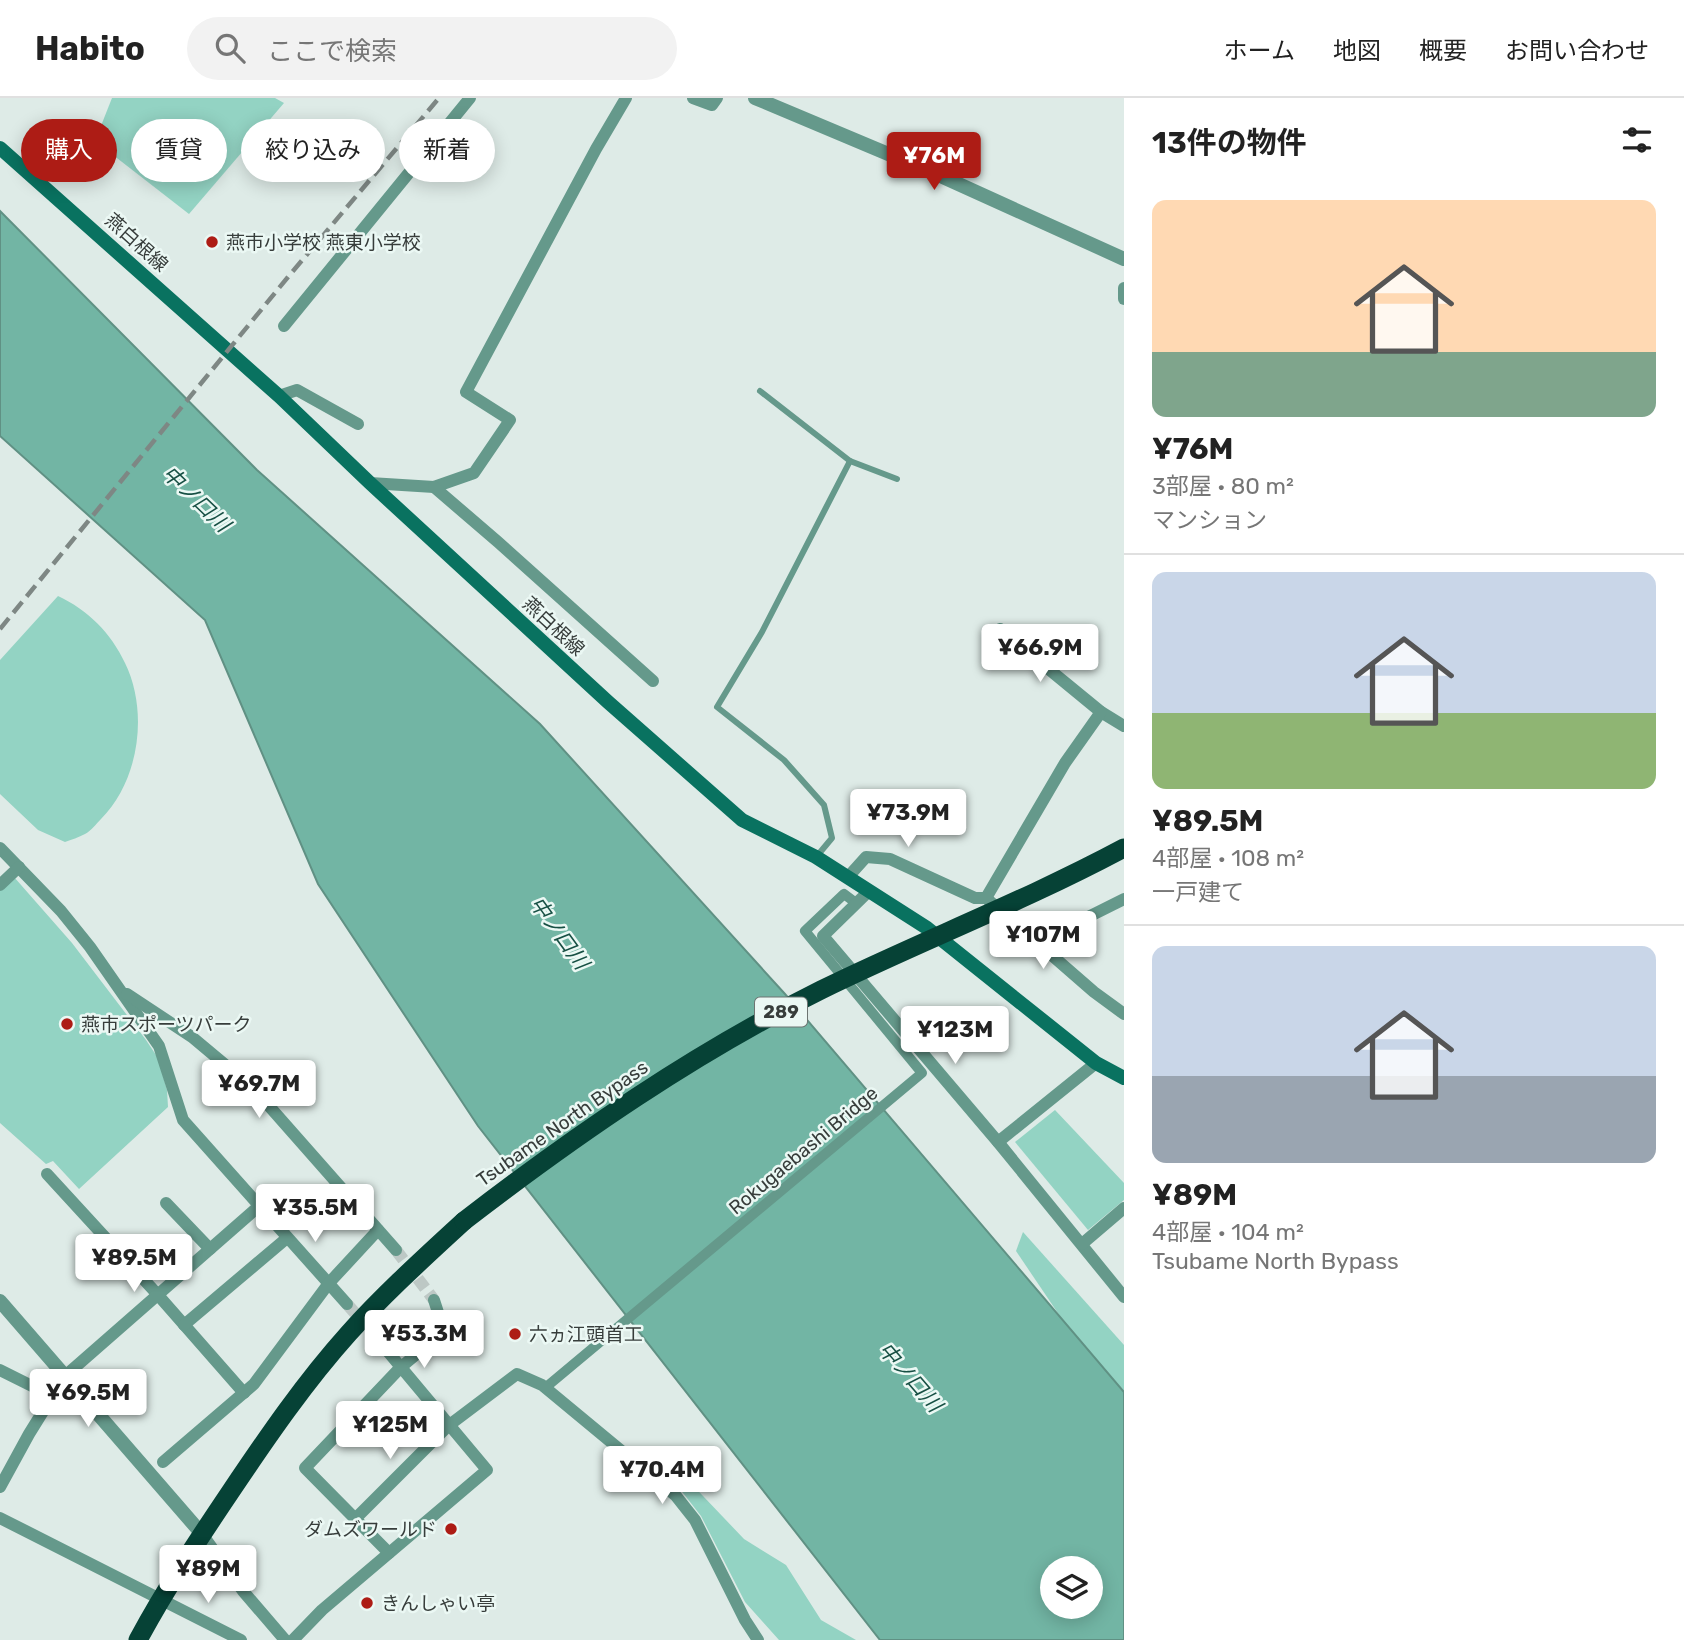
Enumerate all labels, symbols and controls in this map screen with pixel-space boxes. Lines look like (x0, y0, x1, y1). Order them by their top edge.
search box (187, 17, 677, 80)
text: Habito (35, 29, 145, 68)
icon: search (211, 29, 249, 67)
text: ここで検索 (267, 36, 397, 67)
text: ホーム (1224, 37, 1295, 65)
text: 地図 (1333, 37, 1381, 65)
text: 概要 (1419, 37, 1467, 65)
text: お問い合わせ (1505, 37, 1649, 65)
chip: 購入 (21, 119, 117, 182)
chip: 賃貸 (131, 119, 227, 182)
chip: 絞り込み (241, 119, 385, 182)
chip: 新着 (399, 119, 495, 182)
icon: filters (1618, 121, 1656, 159)
text: 13件の物件 (1152, 125, 1307, 161)
pin: ¥76M (893, 132, 975, 192)
text: ¥76M (903, 141, 965, 169)
street label: 燕白根線 (101, 208, 173, 276)
place label: 燕市小学校 燕東小学校 (226, 231, 421, 254)
marker: 燕市小学校 燕東小学校 (204, 234, 220, 250)
icon: home (1341, 246, 1467, 372)
text: ¥76M (1152, 431, 1233, 467)
water label: 中ノ口川 (157, 460, 237, 538)
text: 3部屋 · 80 m² (1152, 472, 1294, 500)
text: マンション (1152, 506, 1267, 534)
street label: 燕白根線 (518, 592, 589, 661)
icon: home (1341, 618, 1467, 744)
pin: ¥66.9M (983, 624, 1097, 684)
text: ¥66.9M (997, 633, 1083, 661)
pin: ¥73.9M (851, 790, 965, 849)
text: ¥73.9M (866, 798, 950, 826)
text: ¥89.5M (1152, 803, 1263, 839)
text: 4部屋 · 108 m² (1152, 844, 1304, 872)
text: 一戸建て (1152, 878, 1244, 906)
water label: 中ノ口川 (525, 891, 595, 976)
pin: ¥107M (994, 912, 1092, 971)
text: ¥107M (1005, 920, 1081, 948)
icon: home (1341, 992, 1467, 1118)
road number: 289 (755, 998, 807, 1027)
pin: ¥123M (906, 1006, 1004, 1066)
place label: 燕市スポーツパーク (81, 1013, 252, 1036)
text: ¥123M (917, 1015, 993, 1043)
marker: 燕市スポーツパーク (59, 1016, 75, 1032)
street label: Tsubame North Bypass (472, 1056, 652, 1191)
pin: ¥69.7M (202, 1060, 316, 1120)
text: ¥69.7M (218, 1069, 300, 1097)
street label: Rokugaebashi Bridge (724, 1081, 882, 1219)
text: ¥89M (1152, 1177, 1237, 1213)
pin: ¥35.5M (258, 1184, 372, 1244)
text: ¥35.5M (272, 1193, 358, 1221)
text: 4部屋 · 104 m² (1152, 1218, 1304, 1246)
pin: ¥89.5M (77, 1234, 191, 1294)
text: ¥89.5M (91, 1243, 177, 1271)
text: Tsubame North Bypass (1152, 1247, 1399, 1275)
pin: ¥53.3M (367, 1310, 481, 1370)
text: ¥53.3M (381, 1319, 467, 1347)
place label: 六ヵ江頭首工 (529, 1323, 643, 1346)
marker: 六ヵ江頭首工 (507, 1326, 523, 1342)
water label: 中ノ口川 (873, 1337, 949, 1418)
pin: ¥69.5M (31, 1370, 145, 1429)
text: ¥69.5M (46, 1378, 130, 1406)
pin: ¥125M (341, 1402, 439, 1461)
text: ¥125M (352, 1410, 428, 1438)
pin: ¥70.4M (605, 1446, 719, 1506)
text: ¥70.4M (619, 1455, 705, 1483)
place label: ダムズワールド (304, 1518, 437, 1541)
marker: ダムズワールド (443, 1521, 459, 1537)
pin: ¥89M (167, 1546, 249, 1605)
text: ¥89M (175, 1554, 241, 1582)
map controls (1040, 1556, 1103, 1619)
button: layers (1040, 1556, 1103, 1619)
place label: きんしゃい亭 (381, 1592, 495, 1615)
marker: きんしゃい亭 (359, 1595, 375, 1611)

